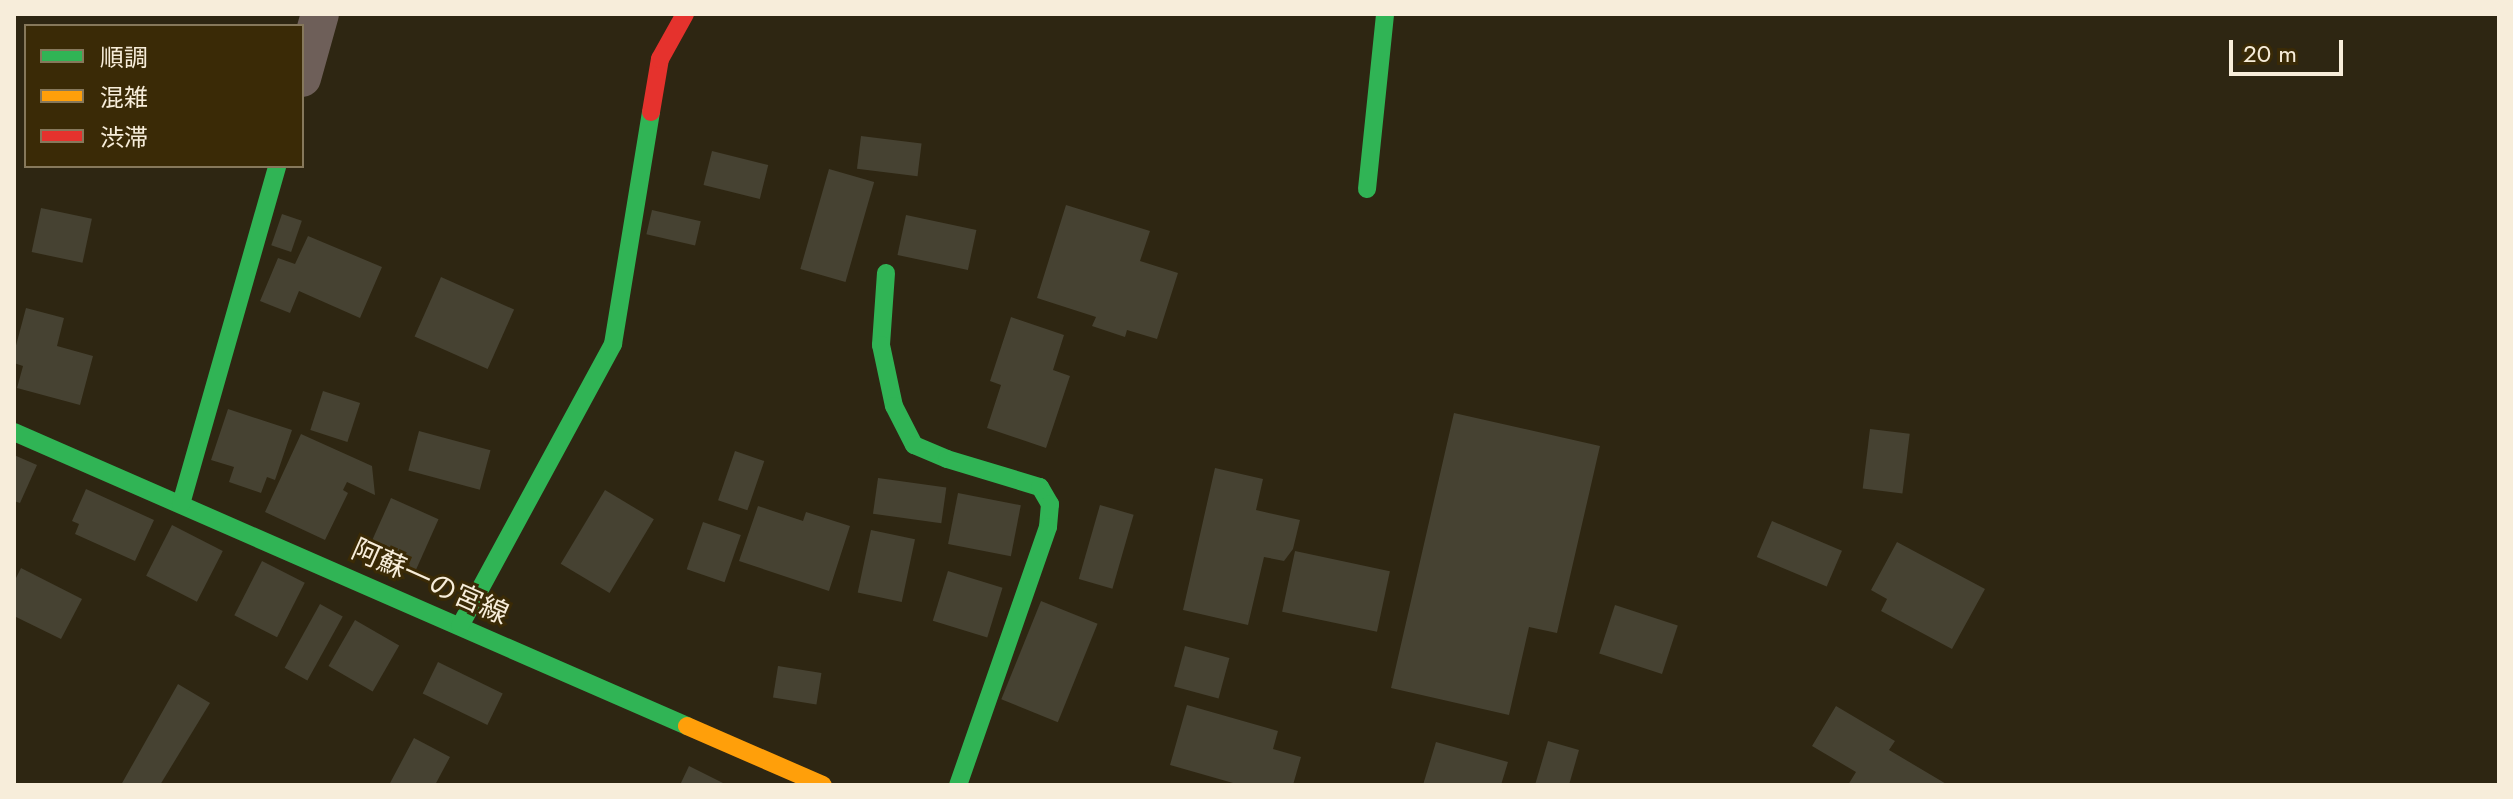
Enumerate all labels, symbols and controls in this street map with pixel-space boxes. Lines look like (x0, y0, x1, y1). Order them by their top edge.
legend (24, 24, 304, 168)
scale bar (2233, 24, 2347, 74)
text: 20 m (2243, 36, 2297, 71)
text: 順調 (100, 40, 148, 75)
text: 混雑 (100, 80, 148, 115)
text: 渋滞 (100, 120, 148, 155)
street label: 阿蘇一の宮線 (346, 532, 514, 632)

